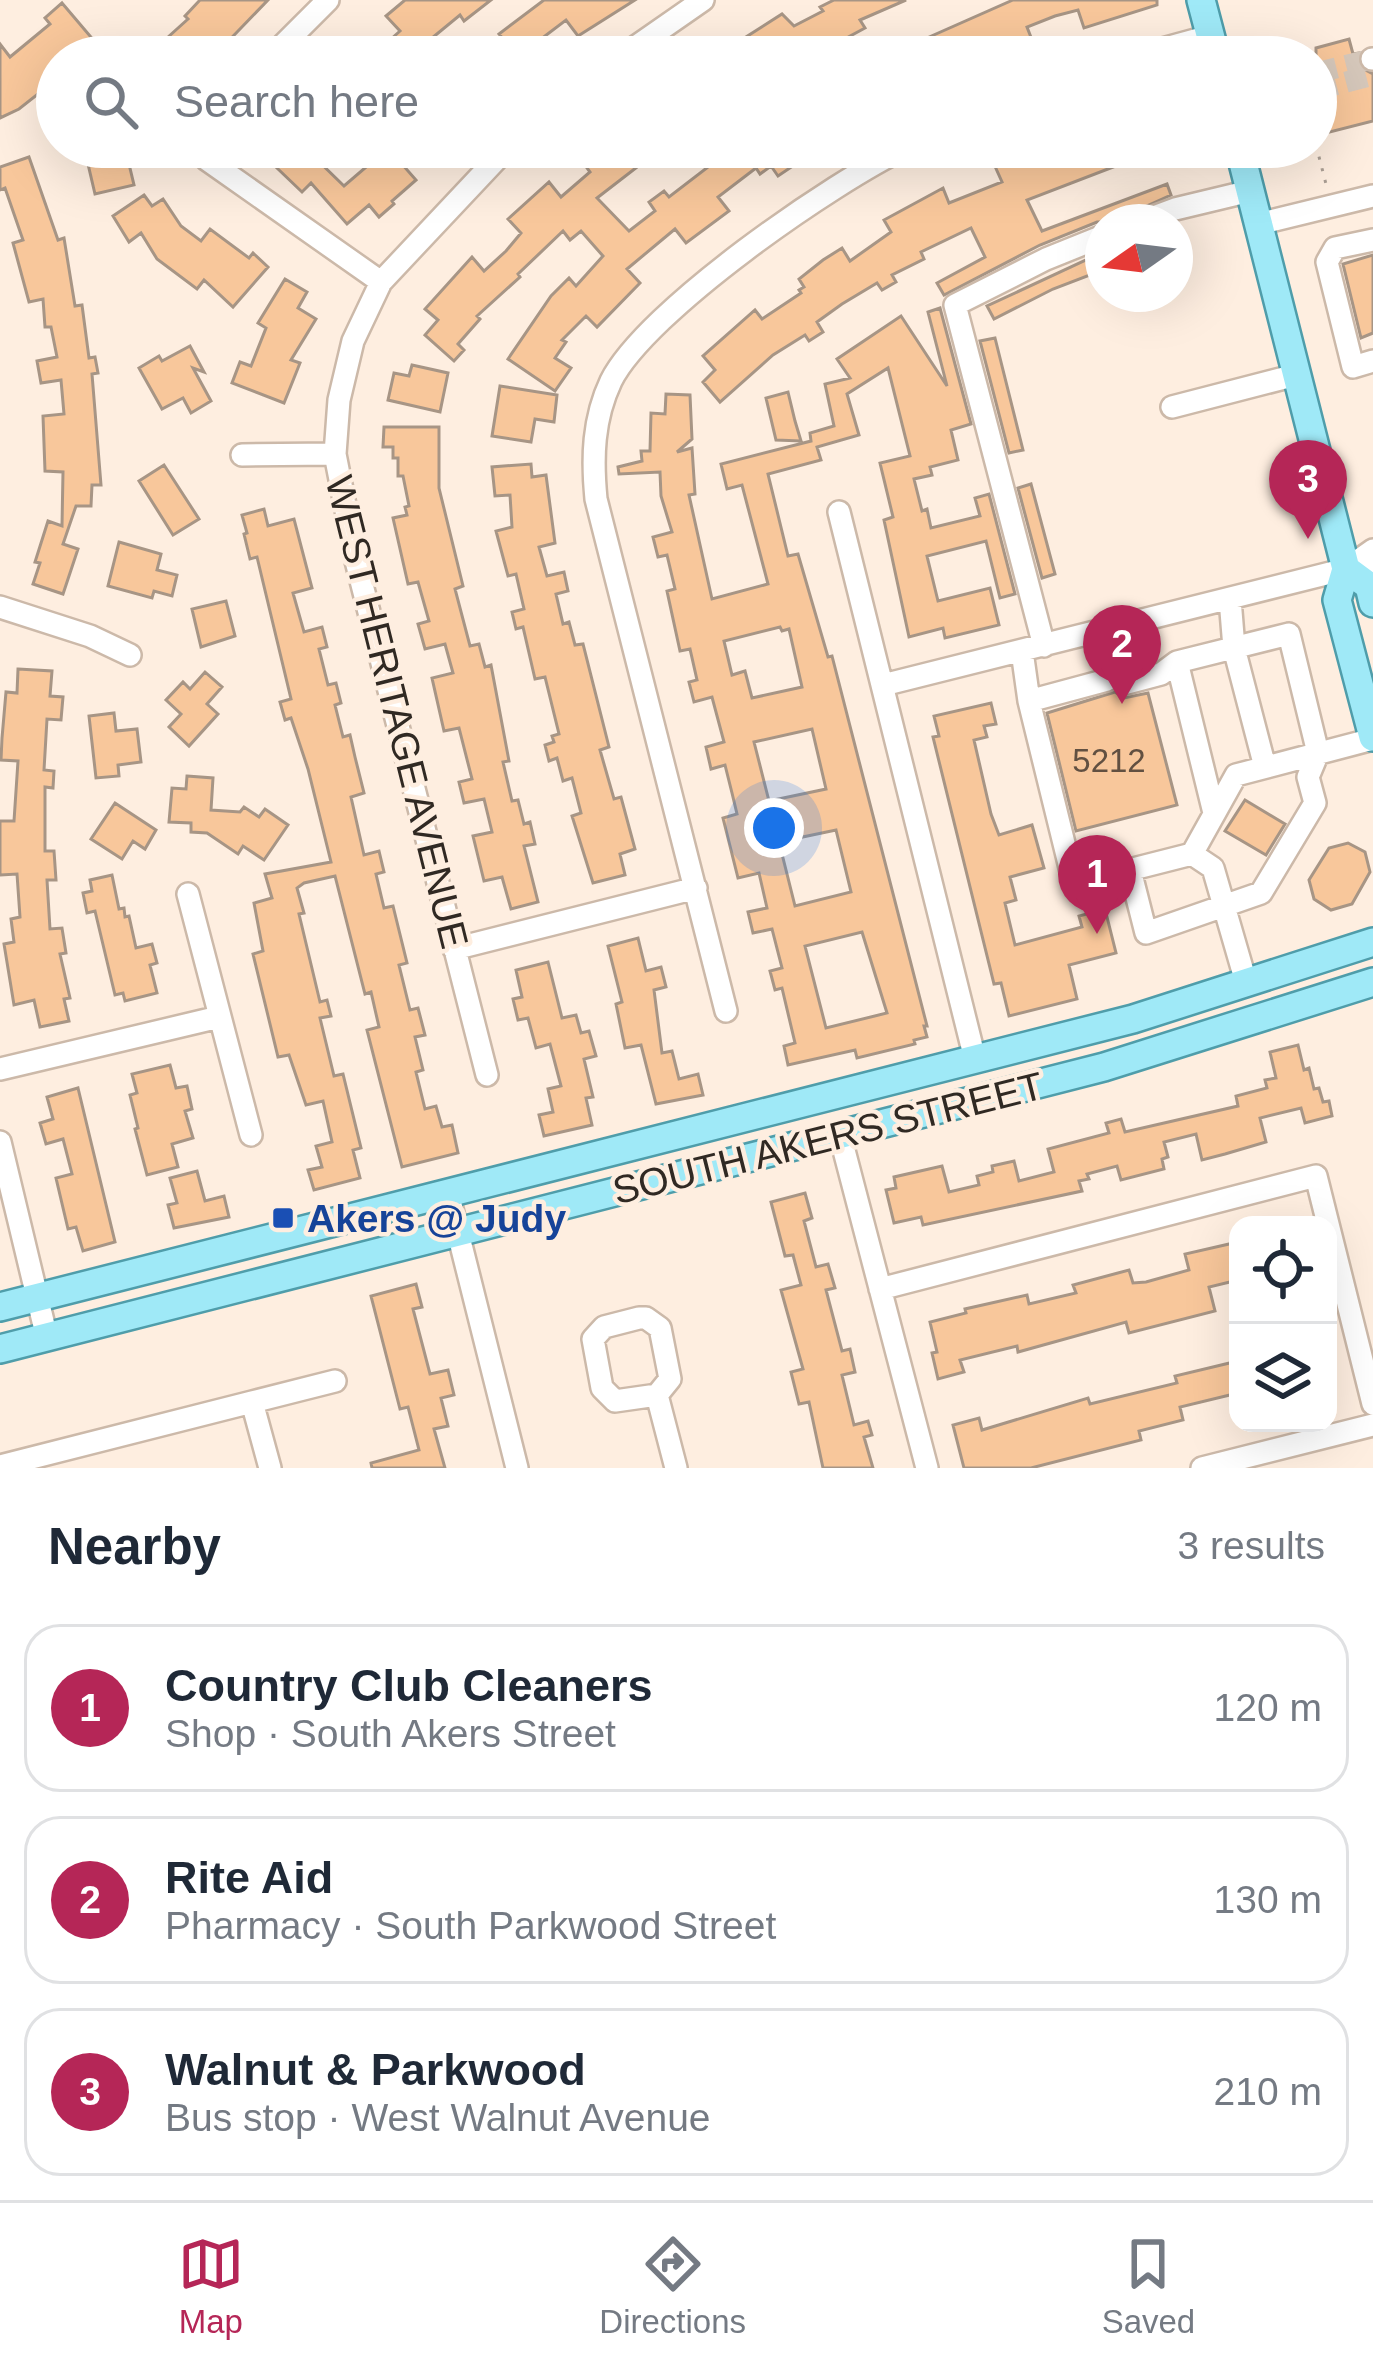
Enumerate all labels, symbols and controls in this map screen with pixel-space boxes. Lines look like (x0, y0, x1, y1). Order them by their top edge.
search box (36, 36, 1337, 168)
icon: search (78, 69, 144, 135)
text: Search here (174, 76, 419, 127)
north arrow (1085, 204, 1193, 312)
pin: 3 (1269, 440, 1347, 539)
street label: WEST HERITAGE AVENUE (317, 471, 477, 953)
pin: 2 (1083, 605, 1161, 704)
house number: 5212 (1072, 742, 1146, 779)
your location (744, 798, 804, 858)
pin: 1 (1058, 835, 1136, 934)
street label: SOUTH AKERS STREET (608, 1064, 1048, 1212)
place label: Akers @ Judy (307, 1197, 566, 1240)
marker: Akers @ Judy (270, 1205, 296, 1231)
map controls (1229, 1216, 1337, 1432)
button: locate (1229, 1216, 1337, 1324)
button: layers (1229, 1324, 1337, 1432)
text: Nearby (48, 1518, 221, 1575)
text: 3 results (1178, 1524, 1325, 1567)
text: Country Club Cleaners (165, 1660, 653, 1711)
text: 1 (79, 1686, 101, 1729)
text: 120 m (1214, 1686, 1322, 1729)
text: Shop · South Akers Street (165, 1712, 616, 1755)
text: Rite Aid (165, 1852, 333, 1903)
text: 2 (79, 1878, 101, 1921)
text: 130 m (1214, 1878, 1322, 1921)
text: Pharmacy · South Parkwood Street (165, 1904, 776, 1947)
text: Walnut & Parkwood (165, 2044, 586, 2095)
text: 3 (79, 2070, 101, 2113)
text: 210 m (1214, 2070, 1322, 2113)
text: Bus stop · West Walnut Avenue (165, 2096, 711, 2139)
tab: Map (178, 2231, 244, 2341)
tab: Directions (599, 2231, 746, 2341)
tab: Saved (1102, 2231, 1195, 2341)

